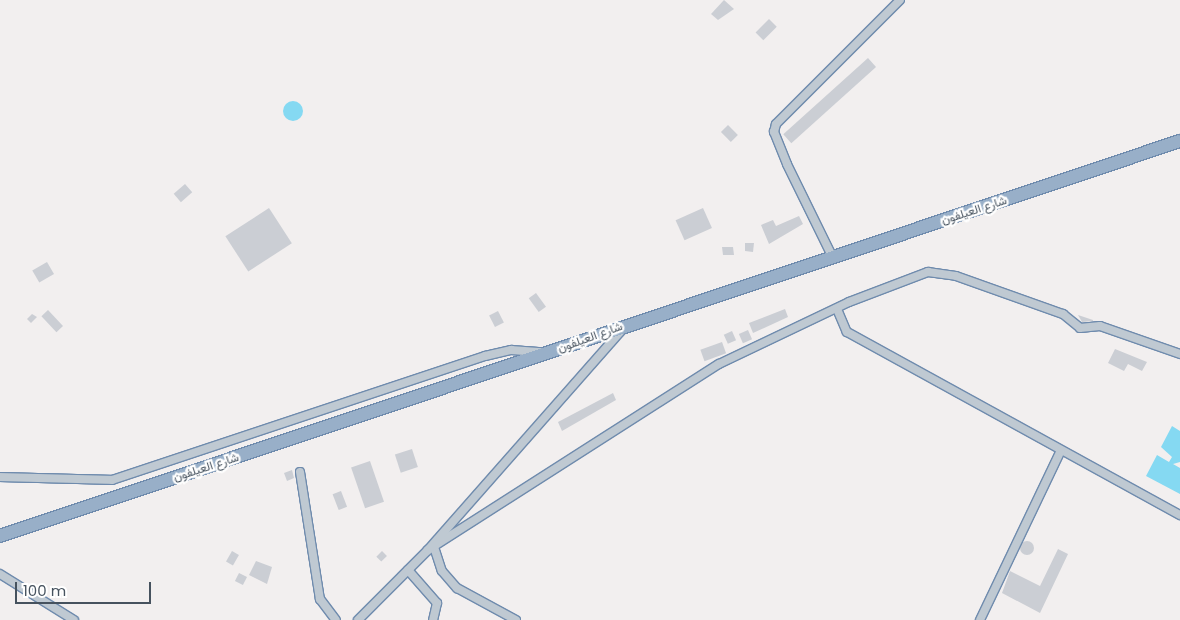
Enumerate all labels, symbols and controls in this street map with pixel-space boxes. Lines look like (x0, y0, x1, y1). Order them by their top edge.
street label: شارع العيلفون (939, 193, 1009, 227)
street label: شارع العيلفون (556, 319, 624, 355)
street label: شارع العيلفون (171, 450, 241, 484)
scale bar (18, 572, 154, 604)
text: 100 m (23, 580, 66, 601)

